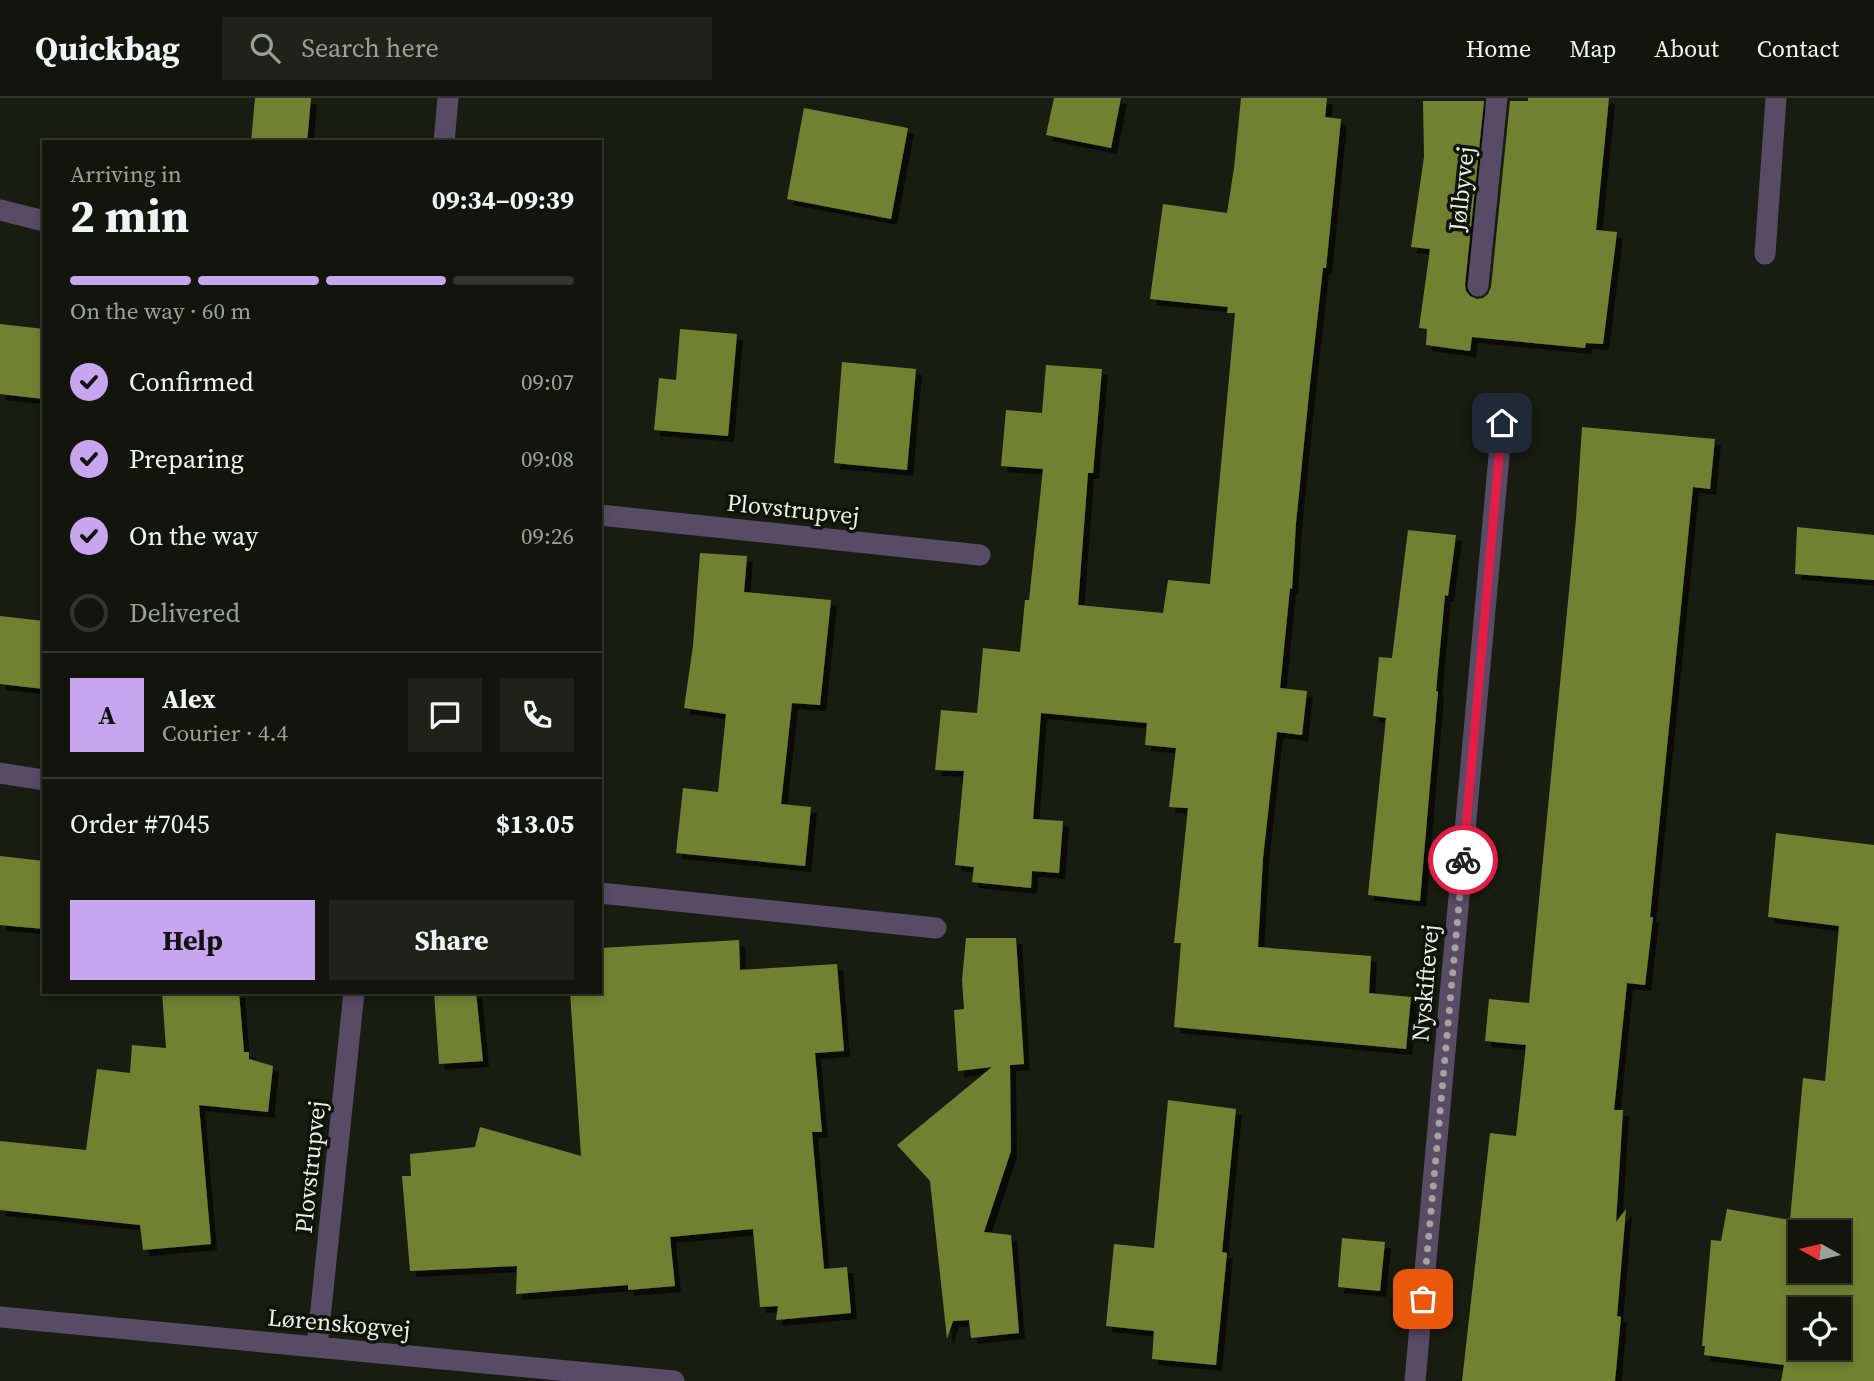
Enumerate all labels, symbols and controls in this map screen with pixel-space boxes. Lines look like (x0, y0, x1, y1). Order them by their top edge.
search box (222, 17, 712, 80)
text: Quickbag (35, 26, 180, 71)
icon: search (246, 29, 284, 67)
text: Search here (302, 30, 439, 66)
text: Home (1466, 32, 1531, 65)
text: Map (1569, 32, 1616, 65)
text: About (1654, 32, 1719, 65)
text: Contact (1757, 32, 1839, 65)
street label: Jølbyvej (1440, 145, 1482, 234)
text: Arriving in (70, 158, 182, 190)
text: 09:34–09:39 (432, 182, 574, 218)
text: 2 min (70, 184, 189, 247)
text: On the way · 60 m (70, 295, 251, 327)
icon: check (70, 363, 108, 401)
text: Confirmed (129, 364, 254, 400)
text: 09:07 (521, 366, 574, 398)
pin (1472, 393, 1532, 453)
icon: home (1483, 404, 1521, 442)
icon: check (70, 440, 108, 478)
text: Preparing (129, 441, 244, 477)
text: 09:08 (521, 443, 574, 475)
street label: Plovstrupvej (725, 486, 861, 532)
icon: check (70, 517, 108, 555)
text: On the way (129, 518, 258, 554)
text: 09:26 (521, 520, 574, 552)
text: Delivered (129, 595, 240, 631)
button: chat (408, 678, 482, 752)
button: phone (500, 678, 574, 752)
text: Alex (162, 681, 216, 717)
text: A (98, 697, 116, 733)
text: Courier · 4.4 (162, 717, 288, 749)
text: Order #7045 (70, 806, 210, 842)
text: $13.05 (496, 806, 574, 842)
courier (1428, 825, 1498, 895)
icon: bike (1444, 841, 1482, 879)
button: Help (70, 900, 315, 980)
button: Share (329, 900, 574, 980)
street label: Nyskiftevej (1403, 923, 1447, 1043)
street label: Plovstrupvej (287, 1099, 333, 1235)
north arrow (1788, 1220, 1852, 1283)
map controls (1788, 1220, 1851, 1360)
pin (1393, 1269, 1453, 1329)
icon: bag (1404, 1280, 1442, 1318)
button: locate (1788, 1297, 1851, 1360)
street label: Lørenskogvej (266, 1300, 412, 1346)

